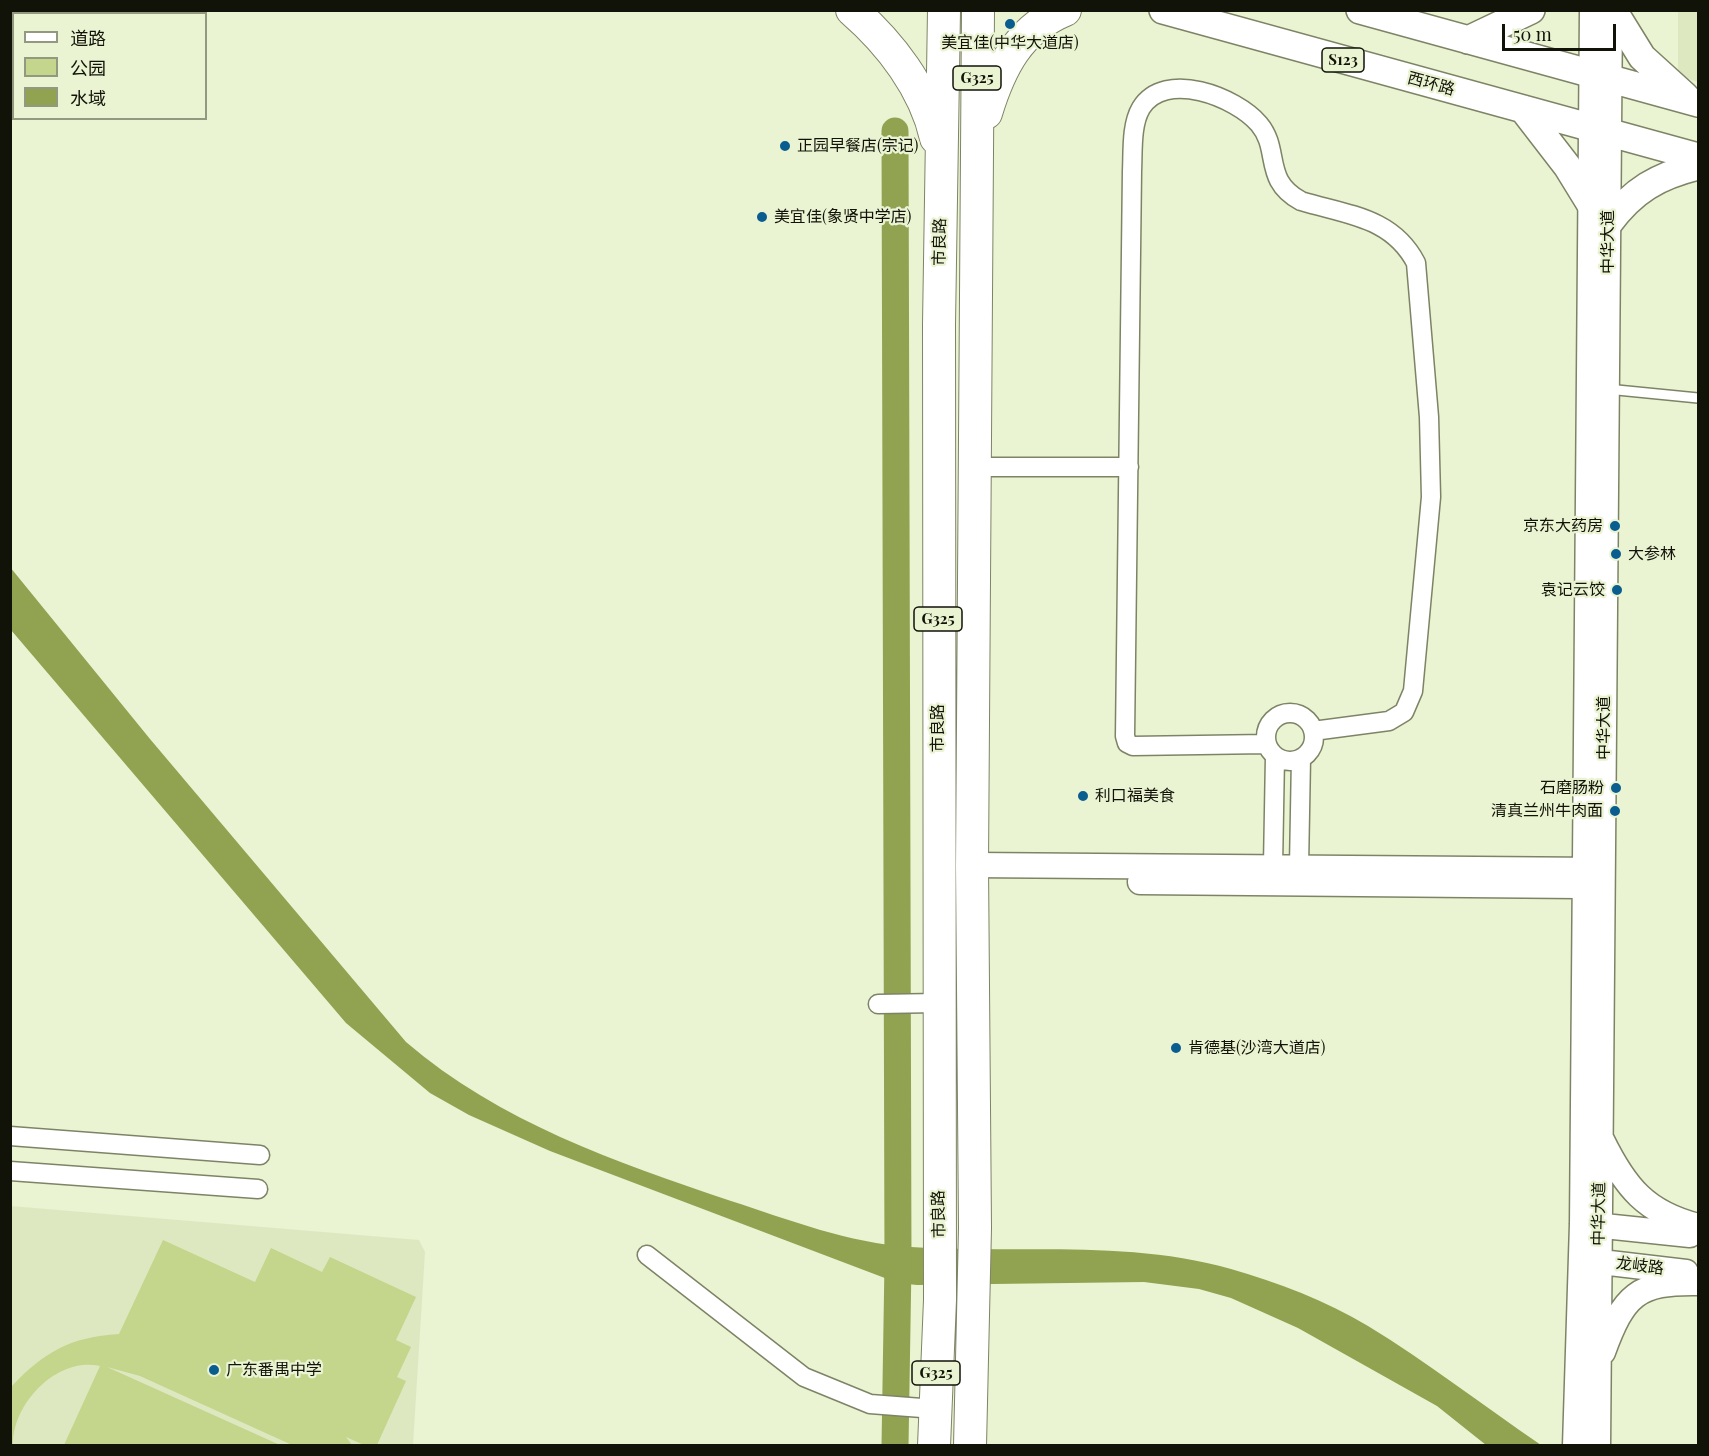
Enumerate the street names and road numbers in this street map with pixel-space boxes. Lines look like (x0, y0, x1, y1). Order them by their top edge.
road number: S123 (1322, 48, 1364, 72)
road number: G325 (953, 66, 1001, 90)
street label: 西环路 (1405, 69, 1457, 99)
street label: 中华大道 (1598, 210, 1618, 274)
street label: 市良路 (930, 218, 950, 266)
road number: G325 (914, 607, 962, 631)
street label: 中华大道 (1594, 696, 1614, 760)
street label: 市良路 (928, 704, 948, 752)
street label: 中华大道 (1589, 1182, 1609, 1246)
street label: 市良路 (929, 1190, 949, 1238)
street label: 龙岐路 (1615, 1254, 1665, 1278)
road number: G325 (912, 1361, 960, 1385)

